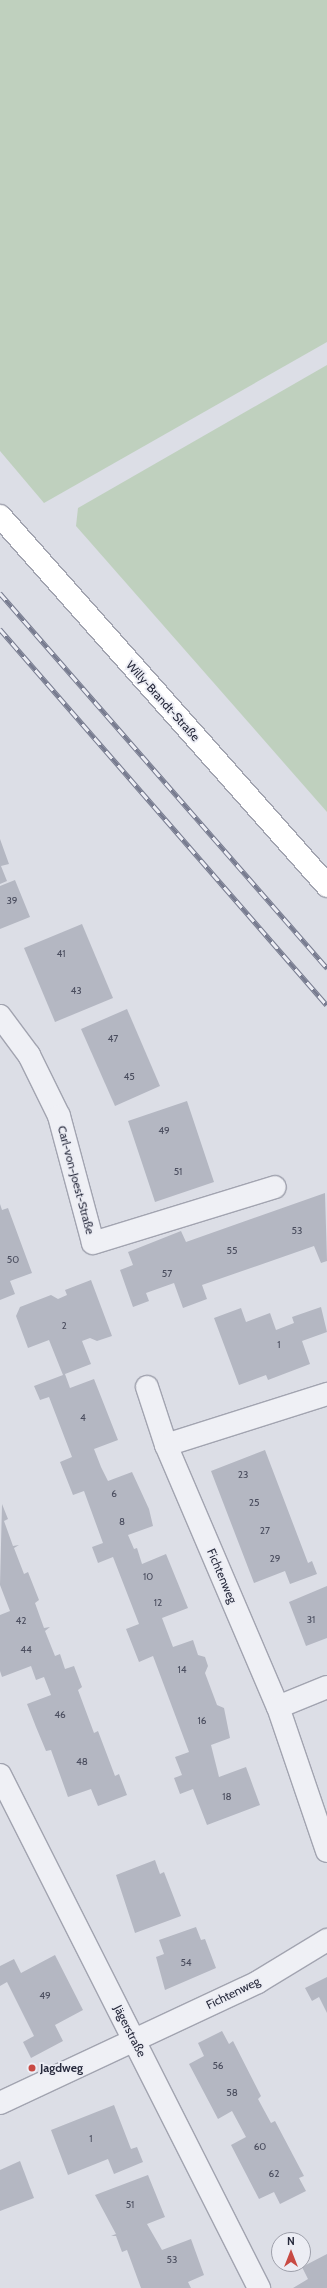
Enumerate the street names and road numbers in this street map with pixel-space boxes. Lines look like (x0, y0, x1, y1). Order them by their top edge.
street label: Willy-Brandt-Straße (123, 658, 203, 744)
street label: Carl-von-Joest-Straße (55, 1124, 97, 1236)
street label: Fichtenweg (204, 1546, 240, 1606)
street label: Fichtenweg (204, 1974, 262, 2012)
street label: Jägerstraße (111, 2003, 149, 2059)

